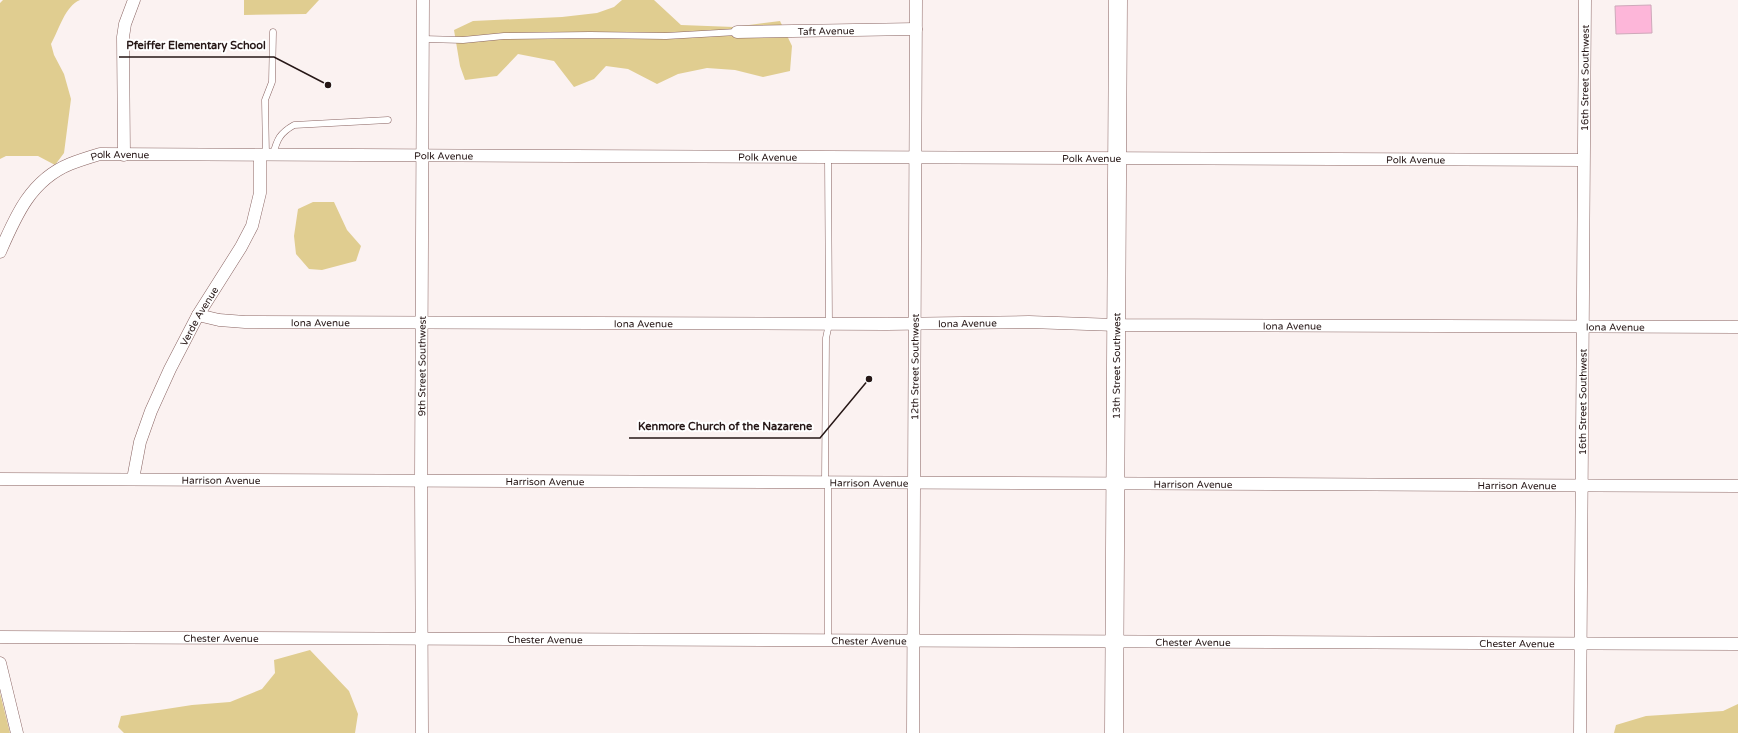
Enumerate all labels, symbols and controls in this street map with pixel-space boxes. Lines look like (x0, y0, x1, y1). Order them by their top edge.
street label: 16th Street Southwest (1579, 24, 1592, 131)
street label: Taft Avenue (798, 25, 855, 38)
callout: Pfeiffer Elementary School (119, 34, 274, 57)
text: Pfeiffer Elementary School (126, 39, 266, 53)
street label: Polk Avenue (89, 148, 150, 164)
street label: Polk Avenue (414, 150, 474, 163)
street label: Polk Avenue (738, 152, 798, 164)
street label: Polk Avenue (1062, 153, 1122, 165)
street label: Polk Avenue (1386, 154, 1446, 166)
street label: Verde Avenue (178, 284, 222, 348)
street label: 13th Street Southwest (1111, 312, 1123, 419)
street label: 12th Street Southwest (909, 313, 922, 420)
street label: 9th Street Southwest (416, 316, 429, 416)
street label: Iona Avenue (291, 317, 350, 329)
street label: Iona Avenue (938, 317, 997, 330)
street label: Iona Avenue (614, 318, 673, 330)
street label: Iona Avenue (1263, 320, 1322, 333)
street label: Iona Avenue (1586, 322, 1645, 334)
street label: 16th Street Southwest (1577, 348, 1590, 455)
callout: Kenmore Church of the Nazarene (629, 415, 820, 438)
text: Kenmore Church of the Nazarene (638, 420, 813, 433)
street label: Harrison Avenue (182, 475, 261, 487)
street label: Harrison Avenue (506, 476, 585, 488)
street label: Harrison Avenue (830, 477, 909, 490)
street label: Harrison Avenue (1154, 479, 1233, 491)
street label: Harrison Avenue (1478, 480, 1557, 492)
street label: Chester Avenue (183, 633, 259, 645)
street label: Chester Avenue (507, 634, 583, 646)
street label: Chester Avenue (831, 635, 907, 648)
street label: Chester Avenue (1155, 637, 1231, 649)
street label: Chester Avenue (1479, 638, 1555, 650)

